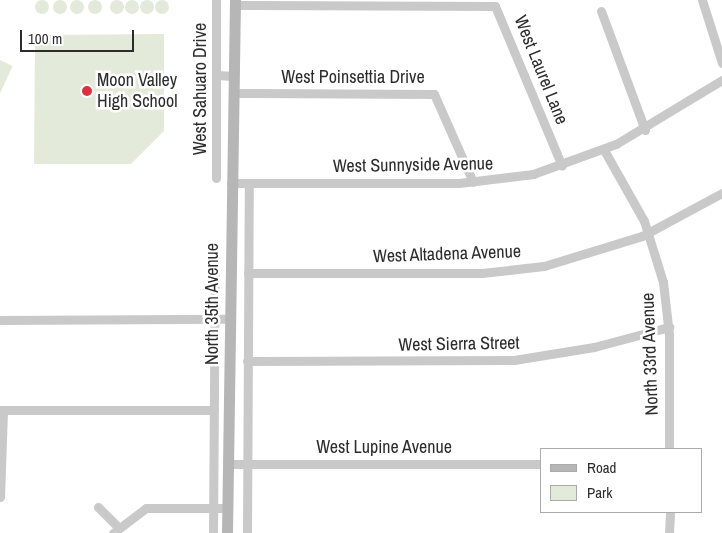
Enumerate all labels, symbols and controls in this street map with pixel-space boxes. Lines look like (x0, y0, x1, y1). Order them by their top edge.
street label: West Laurel Lane (509, 12, 573, 128)
scale bar (22, 20, 136, 52)
street label: West Sahuaro Drive (189, 23, 211, 155)
text: 100 m (28, 28, 62, 49)
street label: West Poinsettia Drive (281, 66, 425, 88)
place label: Moon Valley High School (97, 70, 177, 112)
marker: Moon Valley High School (81, 85, 93, 97)
street label: West Sunnyside Avenue (332, 153, 494, 177)
street label: West Altadena Avenue (372, 241, 522, 267)
street label: North 35th Avenue (201, 243, 223, 365)
street label: North 33rd Avenue (637, 292, 663, 416)
street label: West Sierra Street (398, 332, 520, 356)
street label: West Lupine Avenue (316, 436, 452, 458)
legend (540, 448, 702, 513)
text: Road (587, 457, 616, 478)
text: Park (587, 482, 612, 503)

